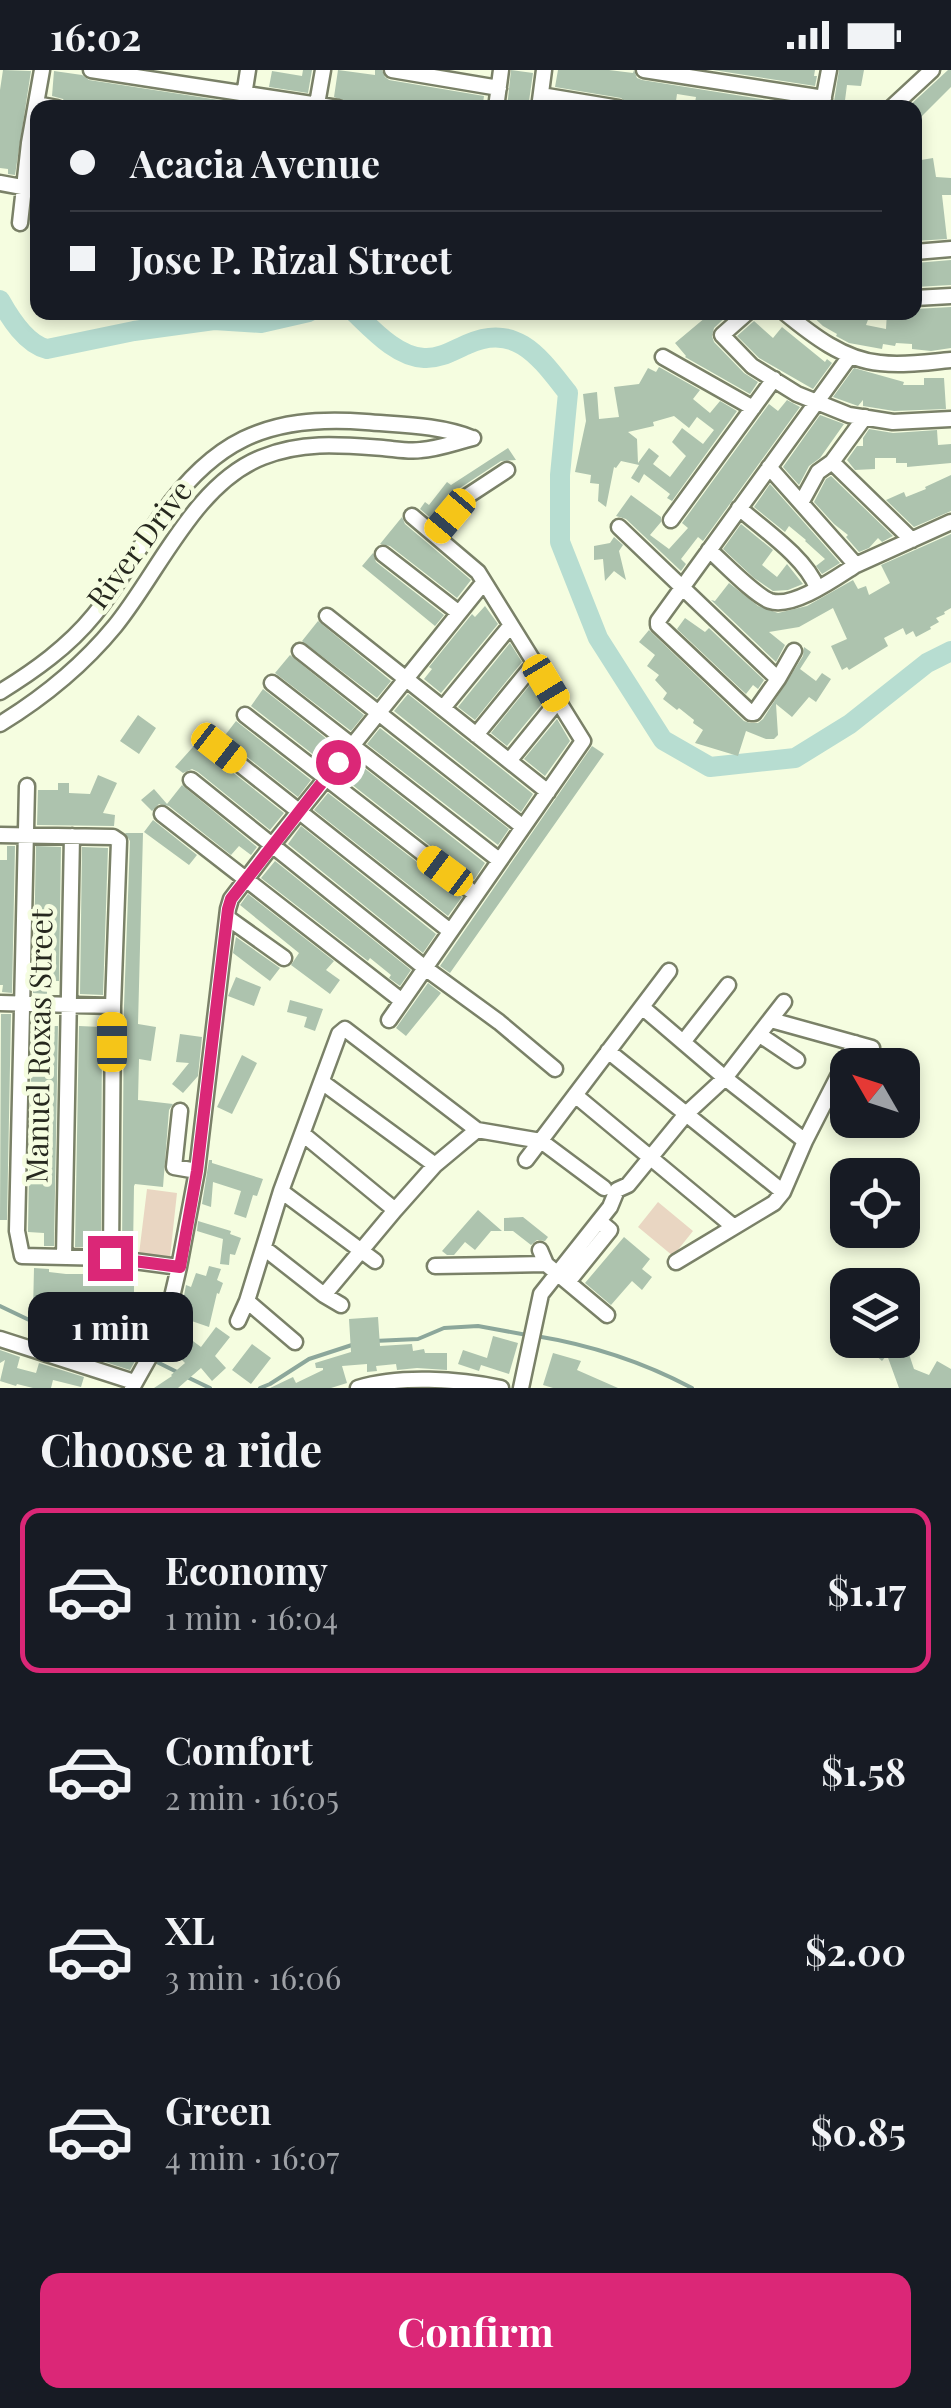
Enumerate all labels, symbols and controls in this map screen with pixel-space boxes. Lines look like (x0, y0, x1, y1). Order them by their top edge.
text: 16:02 (50, 10, 141, 61)
text: Acacia Avenue (130, 137, 380, 188)
text: Jose P. Rizal Street (130, 233, 452, 284)
street label: River Drive (77, 471, 200, 616)
car (419, 483, 481, 549)
car (518, 650, 574, 716)
car (186, 718, 252, 778)
route start (316, 740, 361, 785)
car (412, 841, 478, 901)
street label: Manuel Roxas Street (16, 908, 60, 1184)
car (97, 1012, 127, 1072)
north arrow (830, 1048, 920, 1138)
map controls (830, 1048, 920, 1358)
button: locate (830, 1158, 920, 1248)
route end (88, 1236, 133, 1281)
button: layers (830, 1268, 920, 1358)
callout: 1 min (28, 1293, 192, 1363)
text: 1 min (71, 1305, 150, 1348)
text: Choose a ride (40, 1418, 322, 1478)
text: Economy (165, 1544, 328, 1595)
icon: car (45, 1546, 135, 1636)
text: $1.17 (828, 1565, 906, 1616)
text: 1 min · 16:04 (165, 1595, 338, 1638)
text: Comfort (165, 1724, 313, 1775)
icon: car (45, 1726, 135, 1816)
text: $1.58 (821, 1745, 906, 1796)
text: 2 min · 16:05 (165, 1775, 339, 1818)
text: XL (165, 1904, 214, 1955)
icon: car (45, 1906, 135, 1996)
text: $2.00 (805, 1925, 906, 1976)
text: 3 min · 16:06 (165, 1955, 341, 1998)
text: Green (165, 2084, 272, 2135)
icon: car (45, 2086, 135, 2176)
text: $0.85 (811, 2105, 906, 2156)
text: 4 min · 16:07 (165, 2135, 339, 2178)
button: Confirm (40, 2273, 911, 2388)

